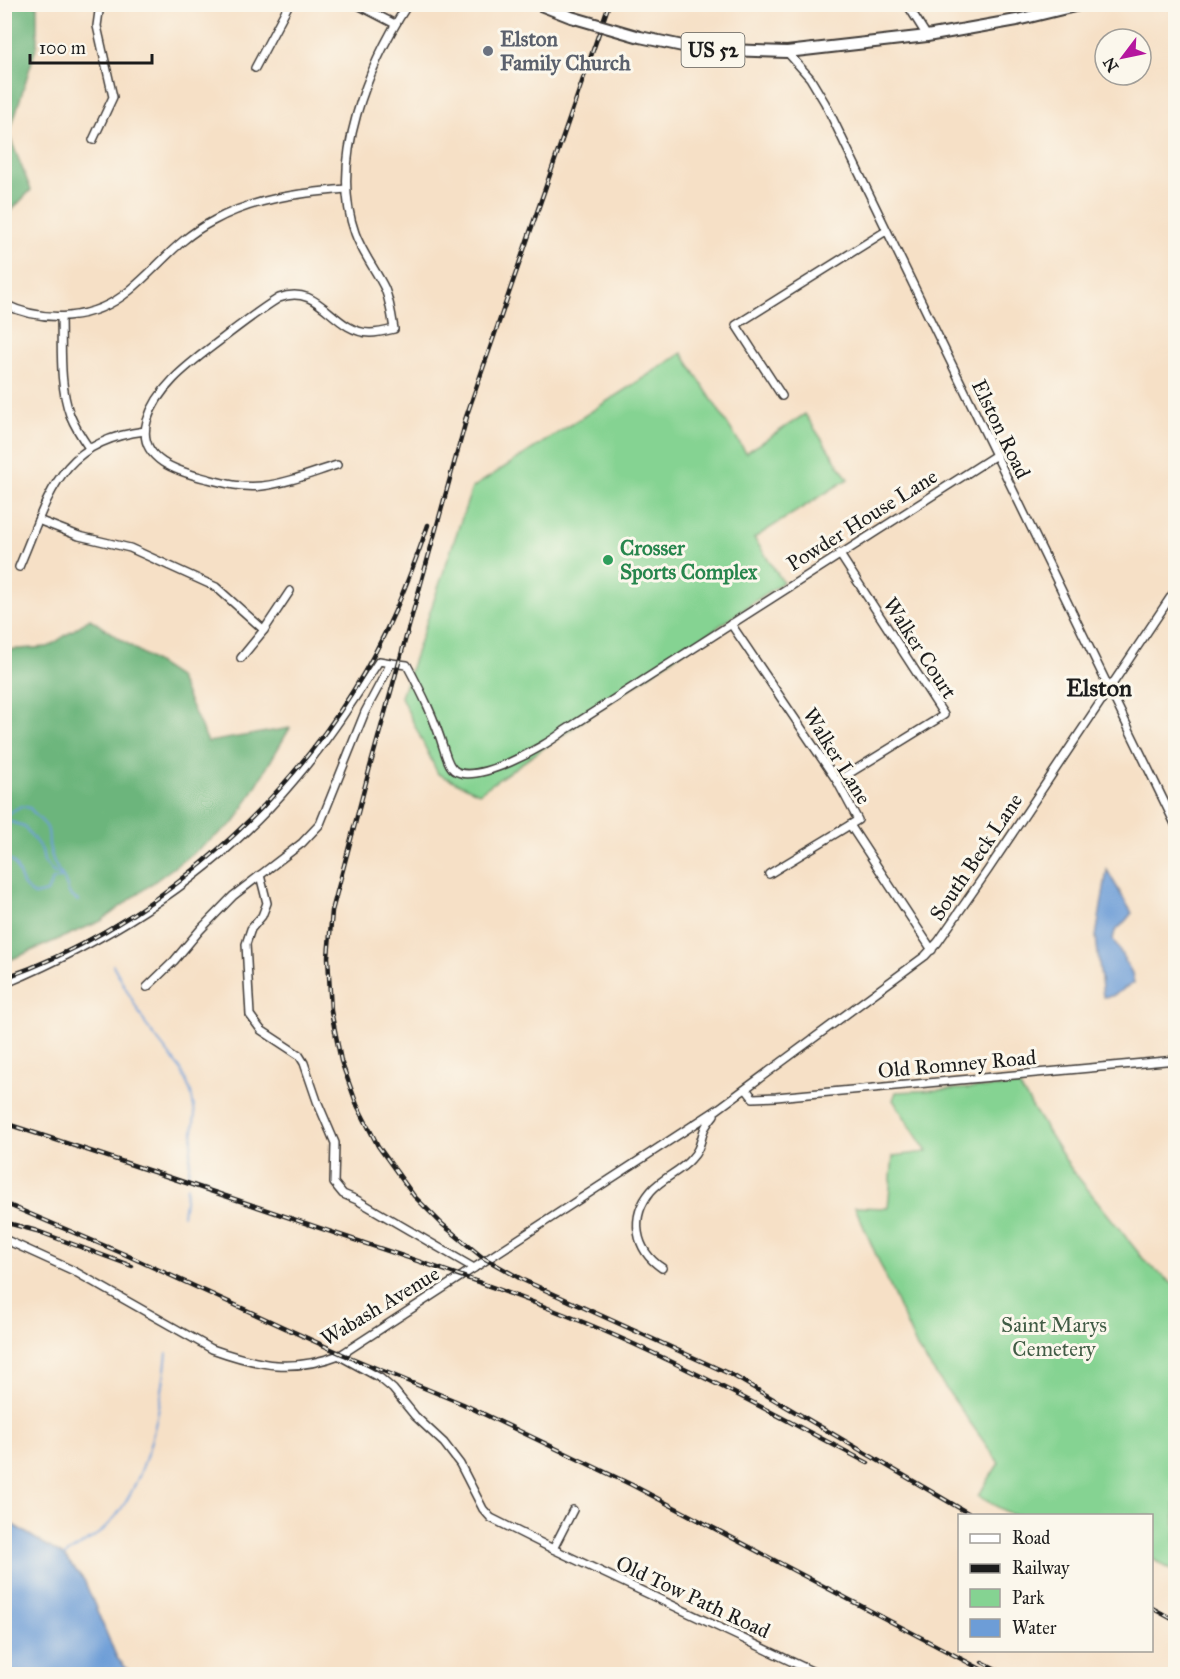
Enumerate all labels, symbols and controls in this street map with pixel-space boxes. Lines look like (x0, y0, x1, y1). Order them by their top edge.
place label: Elston Family Church (500, 26, 631, 76)
scale bar (30, 27, 152, 65)
north arrow (1093, 27, 1153, 87)
road number: US 52 (682, 33, 744, 67)
text: 100 m (39, 37, 86, 59)
marker: Elston Family Church (481, 44, 495, 58)
text: N (1099, 54, 1122, 75)
street label: Elston Road (966, 375, 1036, 483)
street label: Powder House Lane (782, 463, 942, 577)
place label: Crosser Sports Complex (620, 535, 758, 585)
marker: Crosser Sports Complex (601, 553, 615, 567)
street label: Walker Court (878, 592, 963, 704)
district label: Elston (1066, 673, 1132, 703)
street label: Walker Lane (797, 703, 877, 809)
street label: South Beck Lane (924, 788, 1028, 926)
street label: Old Romney Road (877, 1044, 1038, 1084)
street label: Wabash Avenue (316, 1260, 444, 1352)
park label: Saint Marys Cemetery (1001, 1312, 1107, 1362)
legend (958, 1514, 1153, 1652)
text: Road (1012, 1527, 1050, 1549)
street label: Old Tow Path Road (612, 1550, 775, 1644)
text: Railway (1012, 1557, 1070, 1579)
text: Park (1012, 1587, 1045, 1609)
text: Water (1012, 1617, 1057, 1639)

